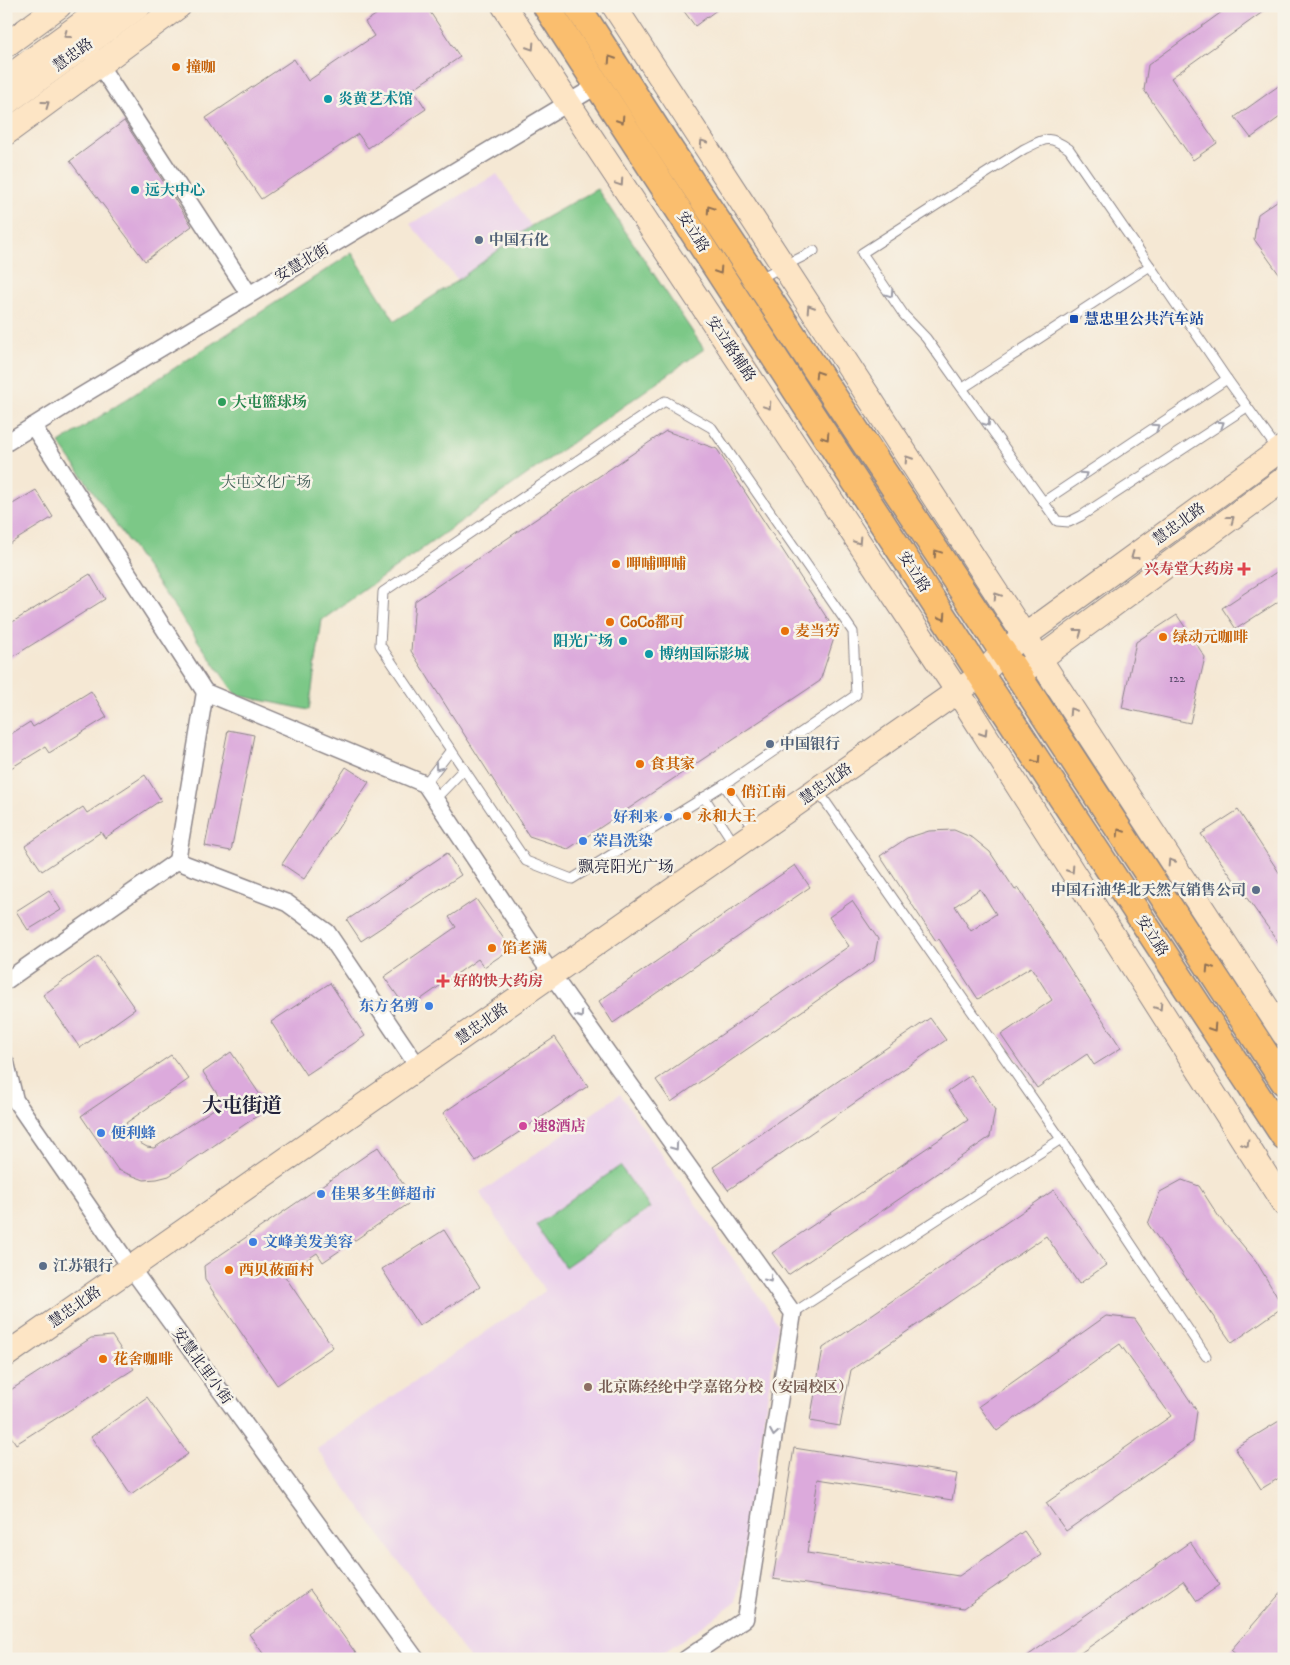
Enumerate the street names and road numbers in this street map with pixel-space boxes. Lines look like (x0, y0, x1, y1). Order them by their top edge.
street label: 慧忠路 (49, 34, 97, 76)
street label: 安立路 (673, 208, 713, 256)
street label: 安慧北街 (271, 239, 333, 287)
street label: 安立路辅路 (702, 313, 760, 385)
street label: 慧忠北路 (1149, 499, 1209, 549)
street label: 安立路 (894, 548, 934, 596)
street label: 慧忠北路 (796, 759, 856, 809)
street label: 安立路 (1132, 912, 1172, 960)
street label: 慧忠北路 (452, 999, 512, 1049)
street label: 慧忠北路 (45, 1282, 105, 1332)
street label: 安慧北里小街 (168, 1324, 236, 1408)

